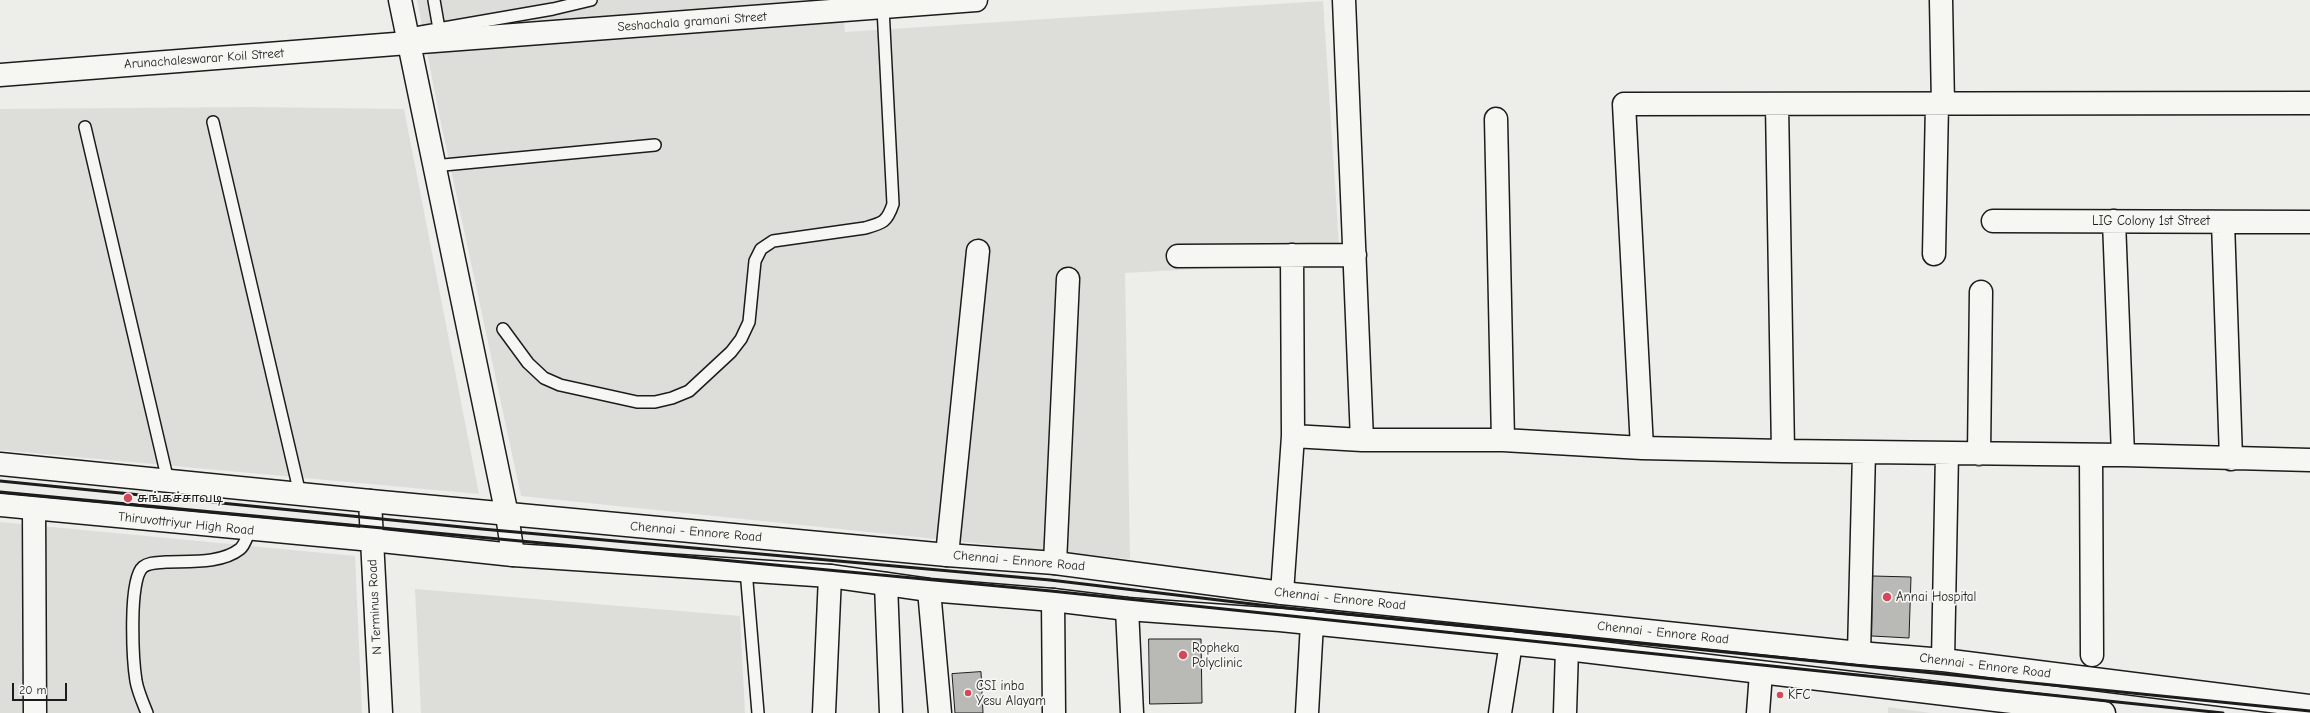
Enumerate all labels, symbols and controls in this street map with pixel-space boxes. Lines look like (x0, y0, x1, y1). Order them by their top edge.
street label: Seshachala gramani Street (617, 9, 767, 35)
street label: Arunachaleswarar Koil Street (124, 46, 284, 72)
street label: LIG Colony 1st Street (2092, 213, 2210, 229)
place label: சுங்கச்சாவடி (137, 490, 223, 506)
marker: சுங்கச்சாவடி (122, 492, 134, 504)
street label: Thiruvottriyur High Road (117, 509, 255, 539)
street label: Chennai - Ennore Road (629, 518, 763, 546)
street label: Chennai - Ennore Road (952, 547, 1086, 575)
street label: N Terminus Road (365, 559, 385, 655)
street label: Chennai - Ennore Road (1273, 584, 1407, 614)
place label: Annai Hospital (1896, 589, 1976, 605)
marker: Annai Hospital (1881, 591, 1893, 603)
street label: Chennai - Ennore Road (1596, 618, 1730, 648)
place label: Ropheka Polyclinic (1192, 640, 1243, 671)
marker: Ropheka Polyclinic (1177, 649, 1189, 661)
street label: Chennai - Ennore Road (1918, 650, 2052, 682)
scale bar (14, 675, 69, 701)
place label: CSI inba Yesu Alayam (976, 678, 1046, 709)
text: 20 m (19, 683, 47, 697)
place label: KFC (1788, 687, 1810, 703)
marker: CSI inba Yesu Alayam (963, 688, 973, 698)
marker: KFC (1775, 690, 1785, 700)

